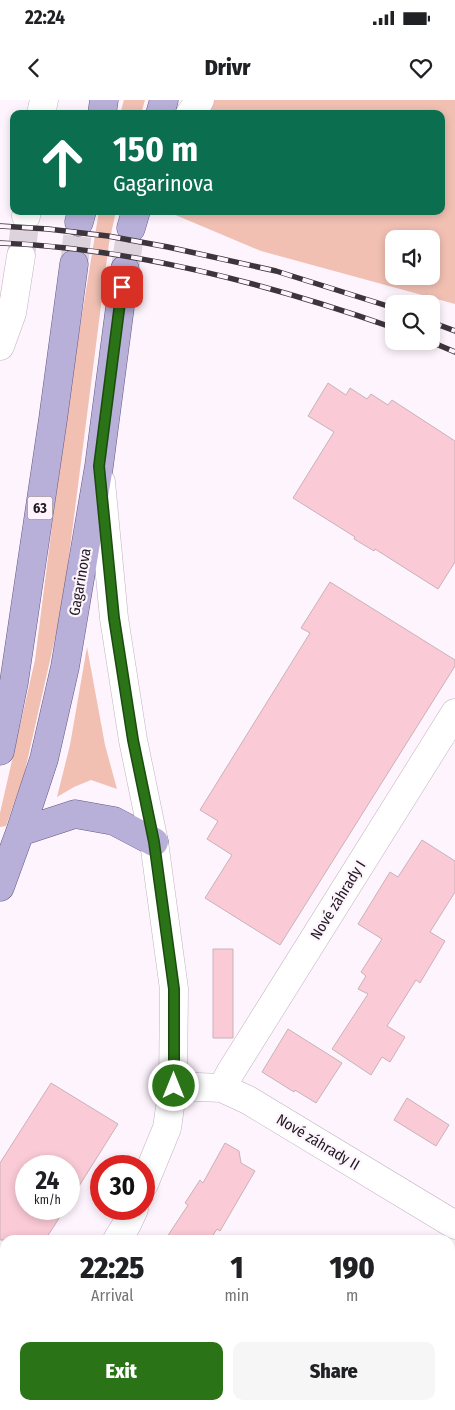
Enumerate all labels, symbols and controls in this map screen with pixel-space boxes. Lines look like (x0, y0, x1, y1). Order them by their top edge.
text: 22:24 (25, 6, 65, 29)
icon: back (20, 54, 48, 82)
text: Drivr (205, 54, 250, 81)
icon: heart (407, 54, 435, 82)
text: 150 m (113, 128, 198, 170)
icon: ahead (30, 130, 95, 195)
text: Gagarinova (113, 170, 213, 197)
map controls (385, 230, 440, 350)
button: sound (385, 230, 440, 285)
pin (101, 266, 143, 308)
icon: arrive (108, 273, 136, 301)
button: search (385, 295, 440, 350)
road number: 63 (28, 496, 52, 519)
street label: Gagarinova (65, 547, 95, 617)
street label: Nové záhrady I (307, 857, 369, 943)
position arrow (147, 1059, 199, 1111)
street label: Nové záhrady II (273, 1110, 363, 1174)
speed limit sign: 30 (90, 1155, 155, 1220)
text: 24 (36, 1166, 59, 1196)
text: km/h (34, 1193, 61, 1207)
text: 22:25 (80, 1250, 144, 1286)
text: 1 (230, 1250, 243, 1286)
text: 190 (329, 1250, 375, 1286)
text: Arrival (91, 1286, 133, 1305)
text: min (225, 1286, 249, 1305)
text: m (346, 1286, 358, 1305)
button: Exit (20, 1342, 223, 1400)
button: Share (233, 1342, 435, 1400)

